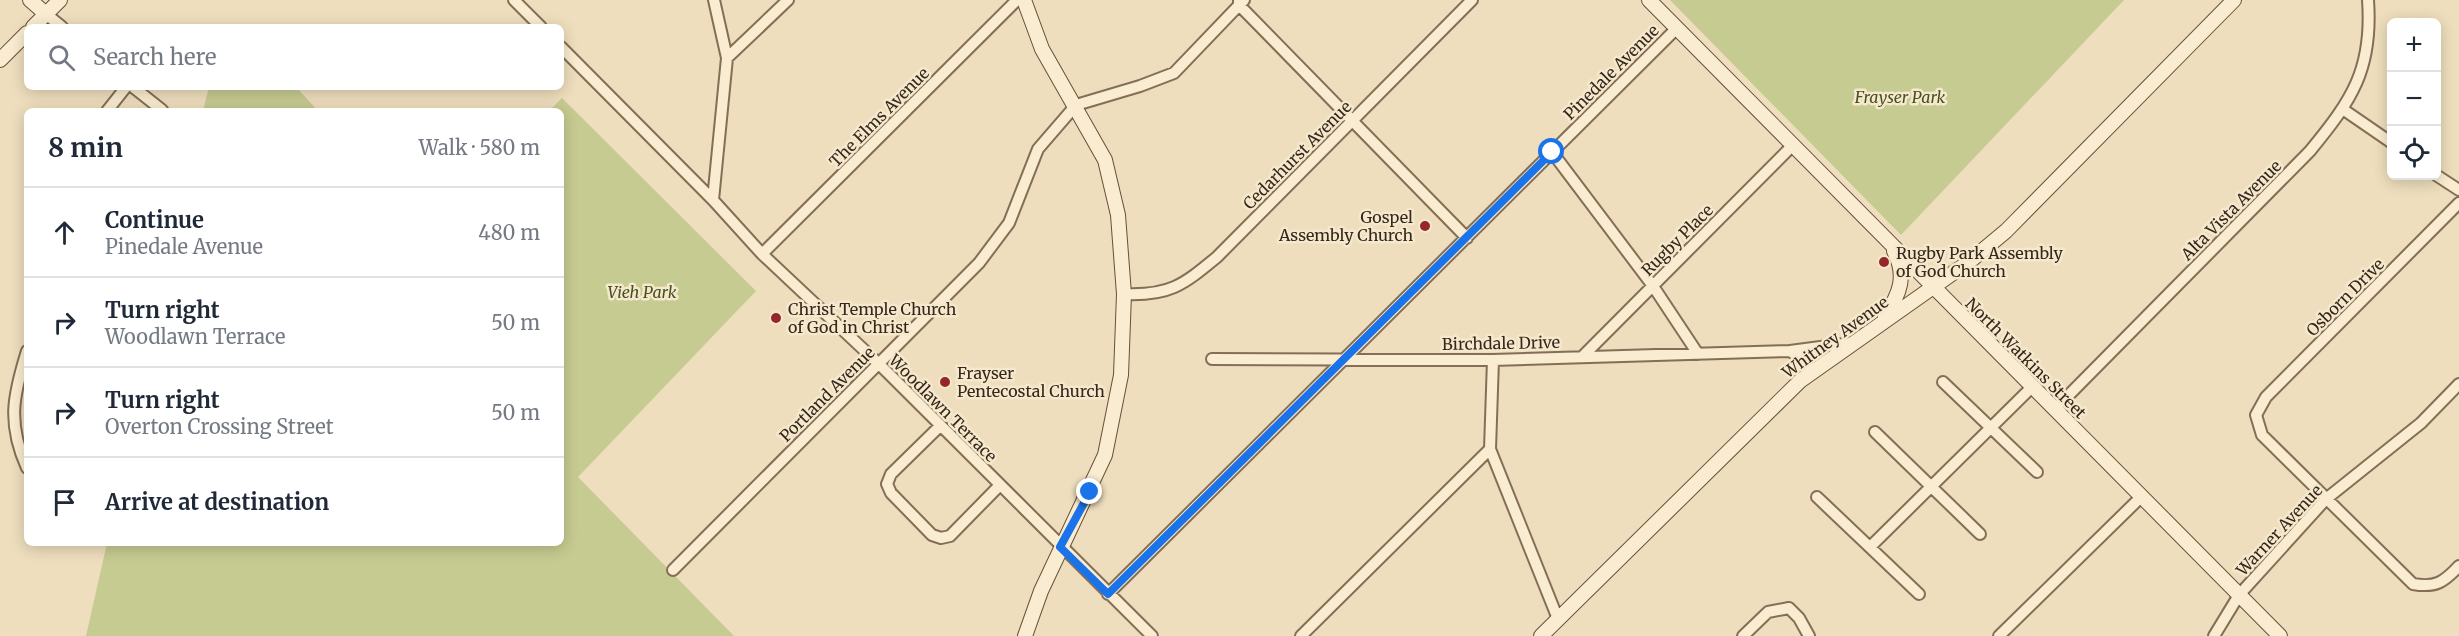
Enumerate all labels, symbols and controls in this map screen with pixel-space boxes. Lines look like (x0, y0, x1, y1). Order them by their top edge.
map controls (2387, 18, 2441, 180)
button: + (2387, 18, 2441, 72)
street label: Pinedale Avenue (1559, 20, 1663, 124)
search box (24, 24, 564, 90)
icon: search (45, 41, 78, 74)
text: Search here (93, 43, 216, 71)
street label: The Elms Avenue (825, 63, 933, 171)
button: − (2387, 72, 2441, 126)
park label: Frayser Park (1854, 87, 1946, 107)
street label: Cedarhurst Avenue (1239, 97, 1355, 213)
button: locate (2387, 126, 2441, 180)
text: 8 min (48, 131, 123, 164)
text: Walk · 580 m (419, 135, 540, 160)
route start (1538, 138, 1564, 164)
street label: Alta Vista Avenue (2176, 156, 2285, 265)
street label: Rugby Place (1637, 200, 1717, 280)
text: Continue (105, 206, 204, 234)
place label: Gospel Assembly Church (1278, 207, 1413, 245)
icon: ahead (48, 216, 81, 249)
marker: Gospel Assembly Church (1418, 219, 1432, 233)
text: 480 m (478, 220, 540, 245)
text: Pinedale Avenue (105, 234, 263, 259)
place label: Rugby Park Assembly of God Church (1896, 243, 2063, 281)
street label: Osborn Drive (2302, 254, 2388, 340)
marker: Rugby Park Assembly of God Church (1877, 255, 1891, 269)
park label: Vieh Park (607, 282, 677, 302)
street label: Whitney Avenue (1777, 292, 1892, 383)
street label: North Watkins Street (1961, 293, 2091, 423)
text: Turn right (105, 296, 219, 324)
place label: Christ Temple Church of God in Christ (788, 299, 957, 337)
icon: right (48, 306, 81, 339)
text: 50 m (491, 310, 540, 335)
marker: Christ Temple Church of God in Christ (769, 311, 783, 325)
text: Woodlawn Terrace (105, 324, 285, 349)
street label: Birchdale Drive (1442, 332, 1560, 354)
street label: Portland Avenue (775, 342, 879, 446)
street label: Woodlawn Terrace (884, 349, 1001, 466)
place label: Frayser Pentecostal Church (957, 363, 1105, 401)
marker: Frayser Pentecostal Church (938, 375, 952, 389)
text: Turn right (105, 386, 219, 414)
icon: right (48, 396, 81, 429)
text: 50 m (491, 400, 540, 425)
text: Overton Crossing Street (105, 414, 334, 439)
route end (1076, 478, 1102, 504)
street label: Warner Avenue (2231, 480, 2326, 580)
icon: arrive (48, 486, 81, 519)
text: Arrive at destination (105, 488, 329, 516)

